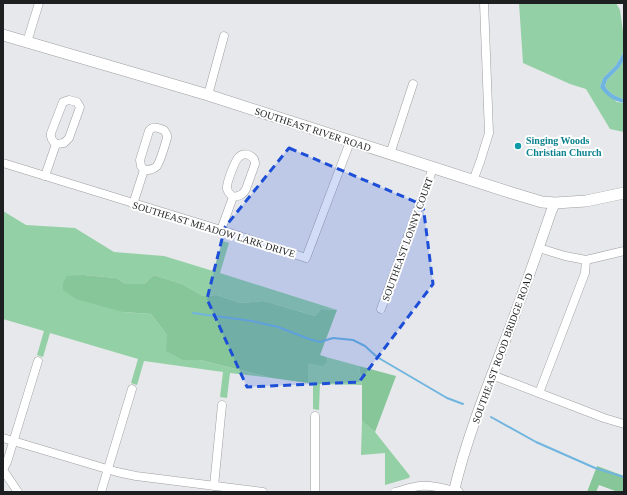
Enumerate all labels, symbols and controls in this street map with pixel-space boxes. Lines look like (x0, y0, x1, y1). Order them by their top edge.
street label: SOUTHEAST RIVER ROAD (253, 105, 372, 153)
place label: Singing Woods Christian Church (526, 135, 602, 158)
marker: Singing Woods Christian Church (513, 141, 523, 151)
street label: SOUTHEAST LONNY COURT (380, 176, 435, 303)
street label: SOUTHEAST MEADOW LARK DRIVE (131, 199, 296, 259)
street label: SOUTHEAST ROOD BRIDGE ROAD (470, 271, 535, 425)

